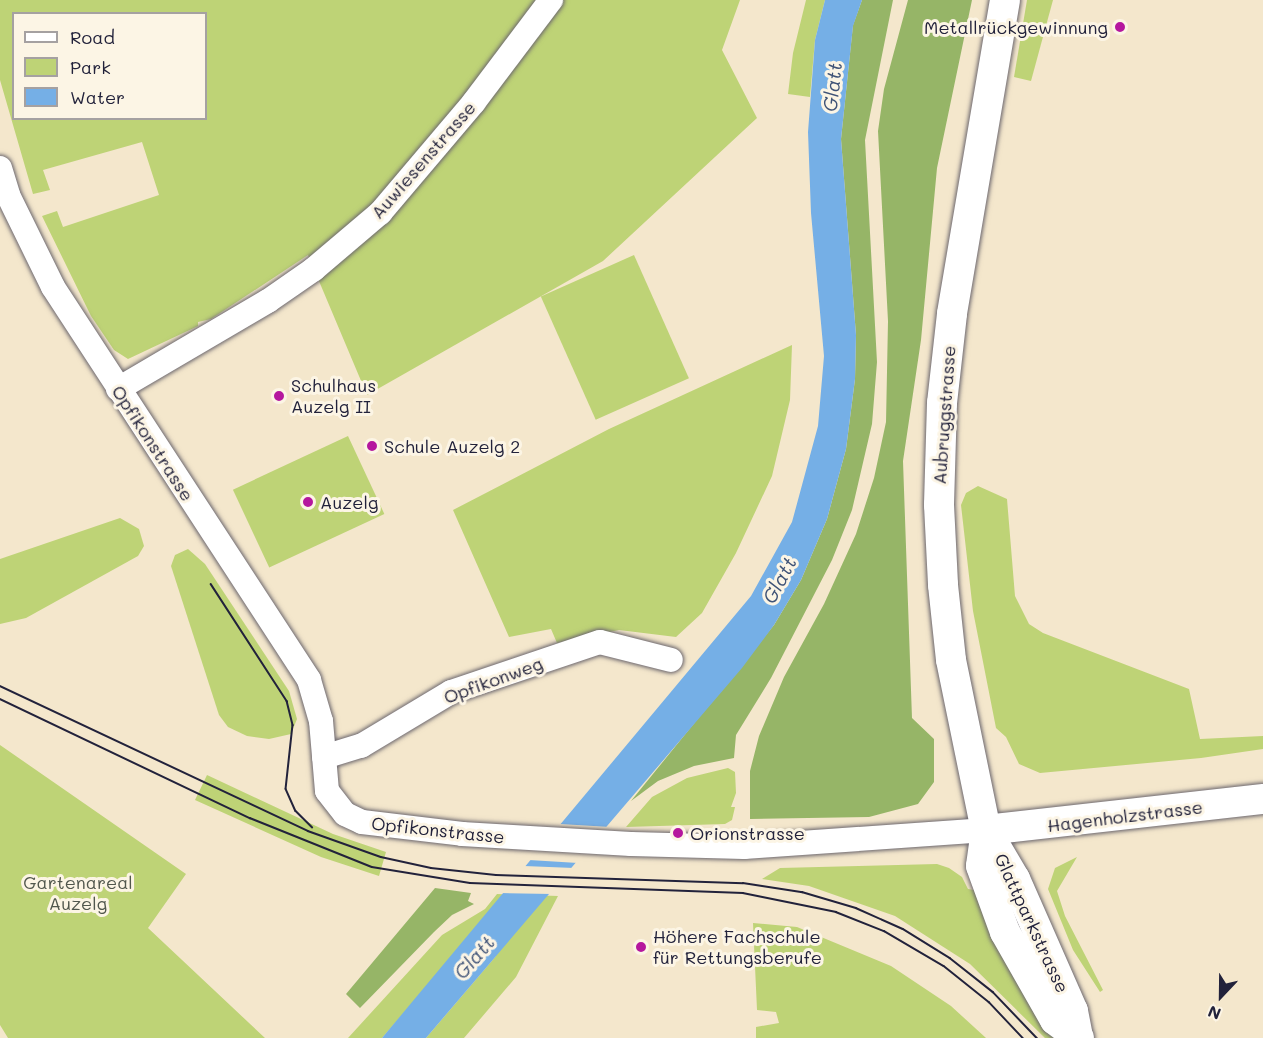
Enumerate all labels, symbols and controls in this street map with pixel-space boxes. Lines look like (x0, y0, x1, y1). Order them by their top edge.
legend (12, 12, 207, 120)
place label: Metallrückgewinnung (924, 16, 1108, 38)
marker: Metallrückgewinnung (1113, 20, 1127, 34)
text: Road (70, 25, 115, 49)
text: Park (70, 55, 111, 79)
water label: Glatt (817, 61, 847, 113)
text: Water (70, 85, 125, 109)
street label: Auwiesenstrasse (366, 97, 480, 223)
street label: Aubruggstrasse (928, 345, 960, 485)
place label: Schulhaus Auzelg II (291, 375, 376, 418)
street label: Opfikonstrasse (108, 381, 198, 505)
marker: Schulhaus Auzelg II (272, 389, 286, 403)
place label: Schule Auzelg 2 (384, 435, 520, 457)
marker: Schule Auzelg 2 (365, 439, 379, 453)
place label: Auzelg (320, 491, 378, 513)
marker: Auzelg (301, 495, 315, 509)
water label: Glatt (757, 552, 801, 608)
street label: Opfikonweg (441, 652, 545, 708)
street label: Hagenholzstrasse (1046, 796, 1204, 836)
street label: Opfikonstrasse (370, 812, 506, 848)
place label: Orionstrasse (690, 822, 805, 844)
marker: Orionstrasse (671, 826, 685, 840)
street label: Glattparkstrasse (990, 850, 1074, 996)
park label: Gartenareal Auzelg (23, 872, 133, 914)
place label: Höhere Fachschule für Rettungsberufe (653, 926, 822, 968)
water label: Glatt (449, 930, 499, 984)
marker: Höhere Fachschule für Rettungsberufe (634, 940, 648, 954)
north arrow (1191, 966, 1251, 1026)
text: N (1205, 1001, 1224, 1025)

